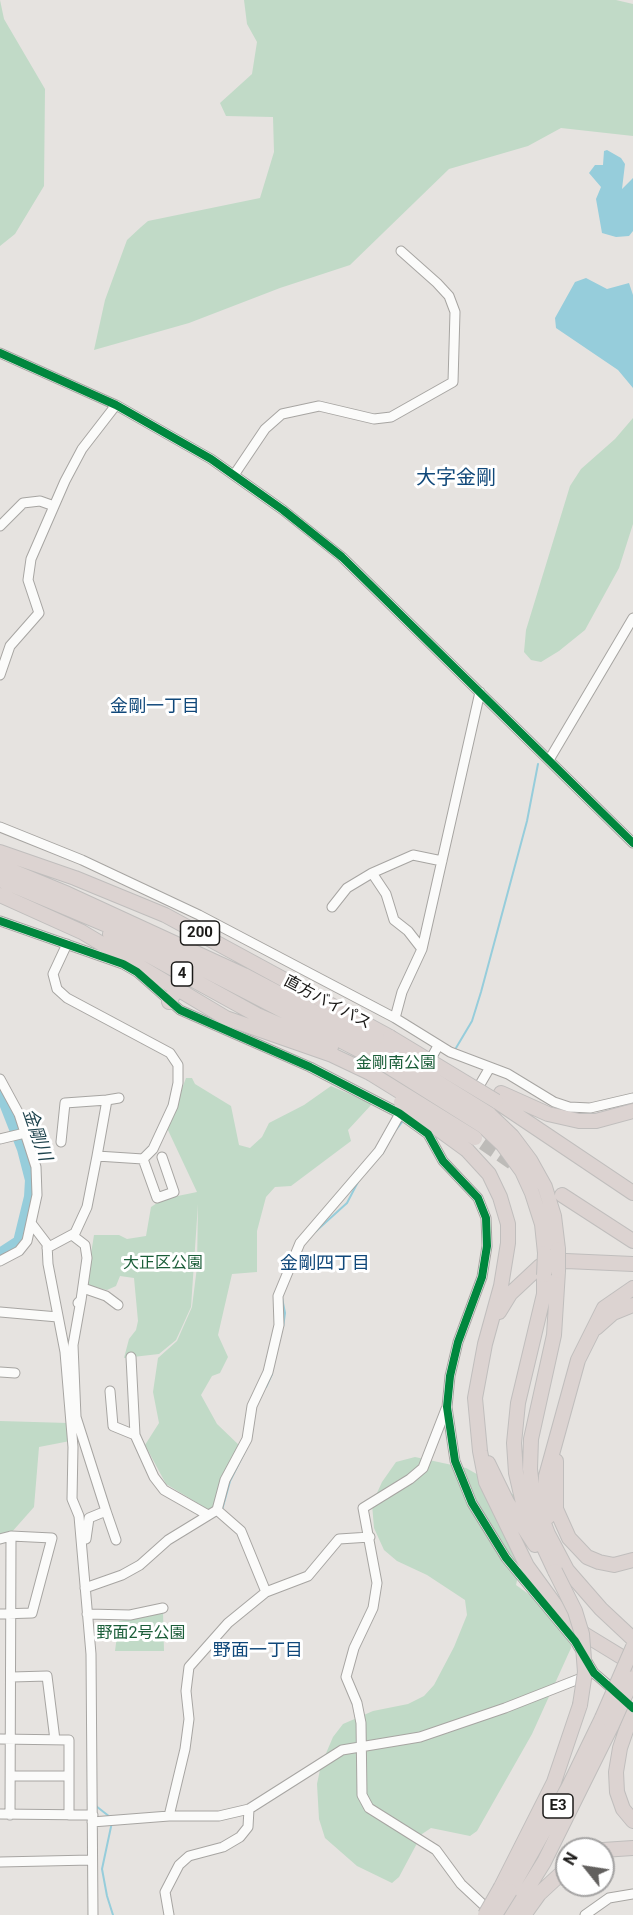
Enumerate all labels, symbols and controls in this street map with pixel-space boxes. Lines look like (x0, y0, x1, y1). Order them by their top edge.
district label: 大字金剛 (416, 467, 496, 491)
district label: 金剛一丁目 (110, 696, 200, 718)
road number: 200 (180, 921, 220, 945)
road number: 4 (172, 962, 192, 986)
street label: 直方バイパス (280, 972, 374, 1034)
park label: 金剛南公園 (356, 1054, 436, 1074)
water label: 金剛川 (17, 1106, 55, 1164)
district label: 金剛四丁目 (280, 1253, 370, 1275)
park label: 大正区公園 (123, 1254, 203, 1274)
park label: 野面2号公園 (97, 1624, 185, 1644)
district label: 野面一丁目 (213, 1640, 303, 1662)
road number: E3 (543, 1794, 573, 1818)
north arrow (555, 1837, 615, 1897)
text: N (560, 1849, 582, 1868)

